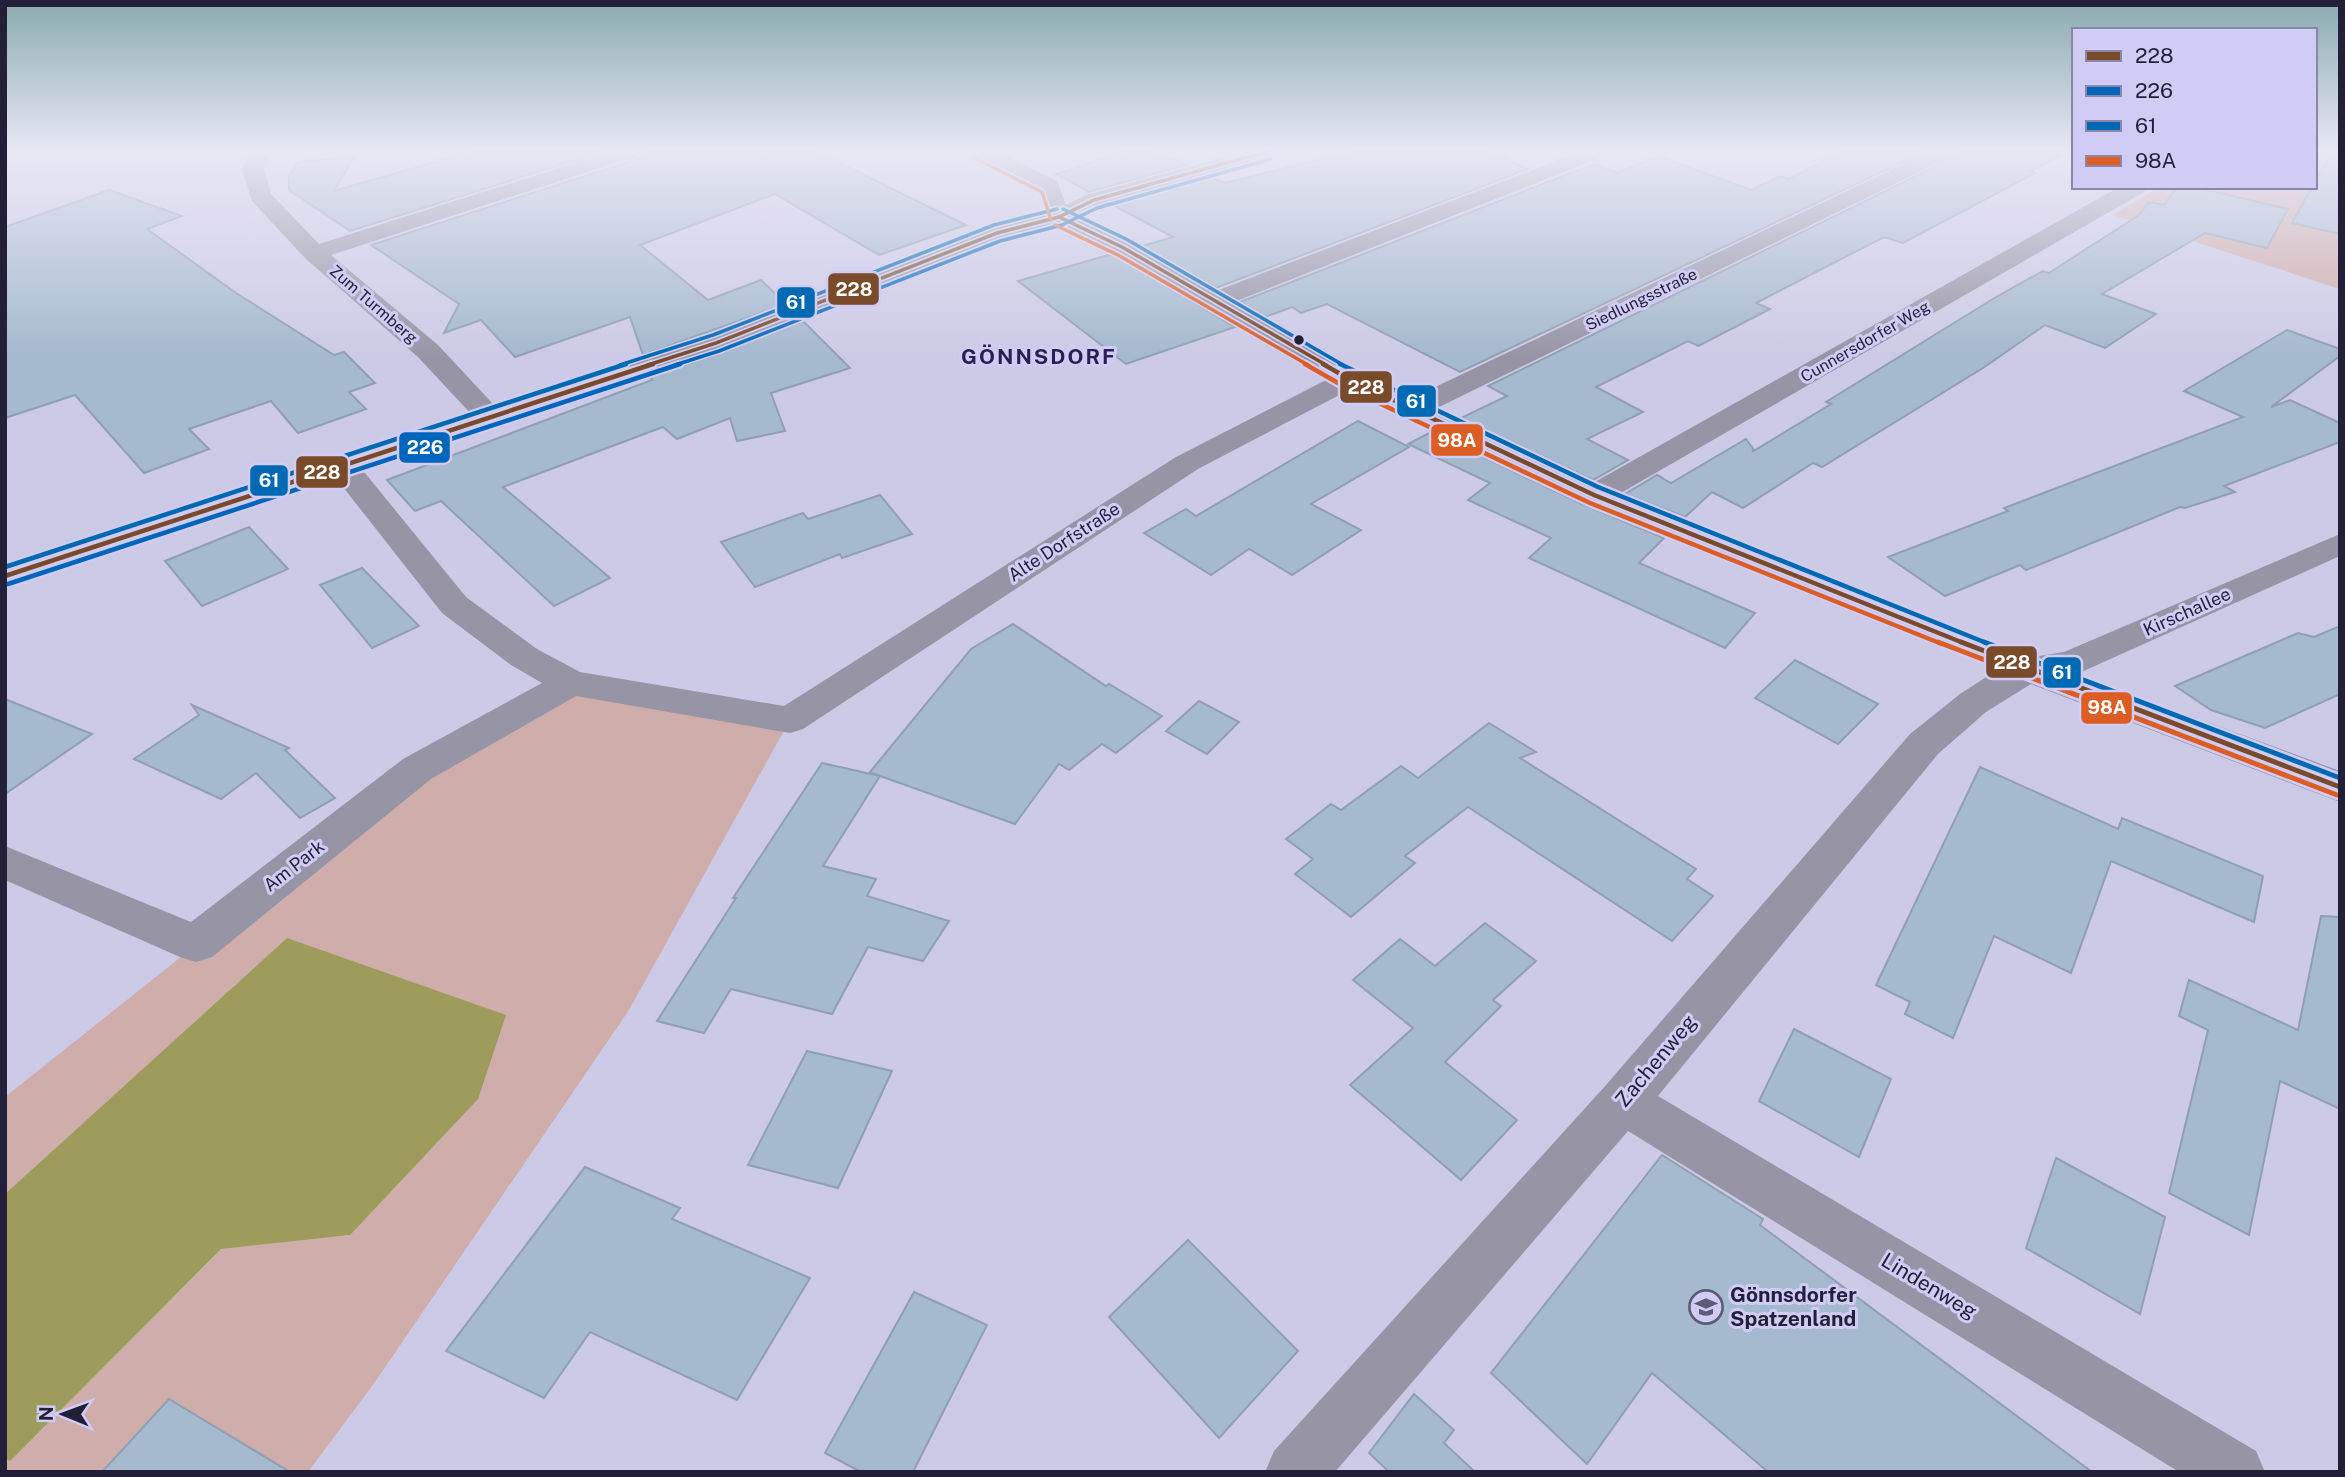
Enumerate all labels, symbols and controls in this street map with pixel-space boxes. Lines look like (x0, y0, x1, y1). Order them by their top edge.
legend (2072, 28, 2317, 189)
text: 228 (2135, 43, 2174, 68)
text: 226 (2135, 78, 2173, 103)
text: 61 (2135, 113, 2157, 138)
text: 98A (2135, 148, 2177, 173)
street label: Zum Turmberg (326, 261, 421, 348)
street label: Siedlungsstraße (1582, 264, 1700, 335)
line badge: 228 (827, 272, 880, 306)
text: 228 (836, 278, 872, 300)
line badge: 61 (776, 286, 816, 319)
text: 61 (786, 291, 806, 313)
street label: Cunnersdorfer Weg (1797, 297, 1933, 386)
unlabelled marker (1292, 333, 1306, 347)
district label: GÖNNSDORF (961, 344, 1117, 369)
line badge: 228 (1339, 370, 1393, 404)
text: 228 (1348, 376, 1384, 398)
line badge: 61 (1396, 384, 1437, 418)
text: 61 (1406, 390, 1426, 412)
line badge: 98A (1430, 423, 1484, 457)
text: 98A (1437, 429, 1477, 451)
line badge: 226 (398, 431, 451, 464)
text: 226 (407, 436, 443, 458)
line badge: 228 (295, 455, 349, 489)
text: 228 (304, 461, 340, 483)
line badge: 61 (249, 464, 289, 497)
text: 61 (259, 469, 279, 491)
street label: Alte Dorfstraße (1004, 498, 1124, 586)
street label: Kirschallee (2140, 583, 2234, 640)
line badge: 228 (1985, 645, 2038, 679)
text: 228 (1994, 651, 2030, 673)
line badge: 61 (2042, 656, 2082, 689)
text: 61 (2052, 661, 2072, 683)
line badge: 98A (2080, 691, 2133, 725)
text: 98A (2087, 696, 2127, 718)
street label: Am Park (259, 835, 328, 896)
street label: Zachenweg (1610, 1009, 1702, 1112)
street label: Lindenweg (1877, 1247, 1981, 1324)
place label: Gönnsdorfer Spatzenland (1730, 1282, 1857, 1331)
school or university icon: Gönnsdorfer Spatzenland (1687, 1288, 1725, 1326)
north arrow (28, 1379, 98, 1449)
text: N (35, 1406, 57, 1421)

